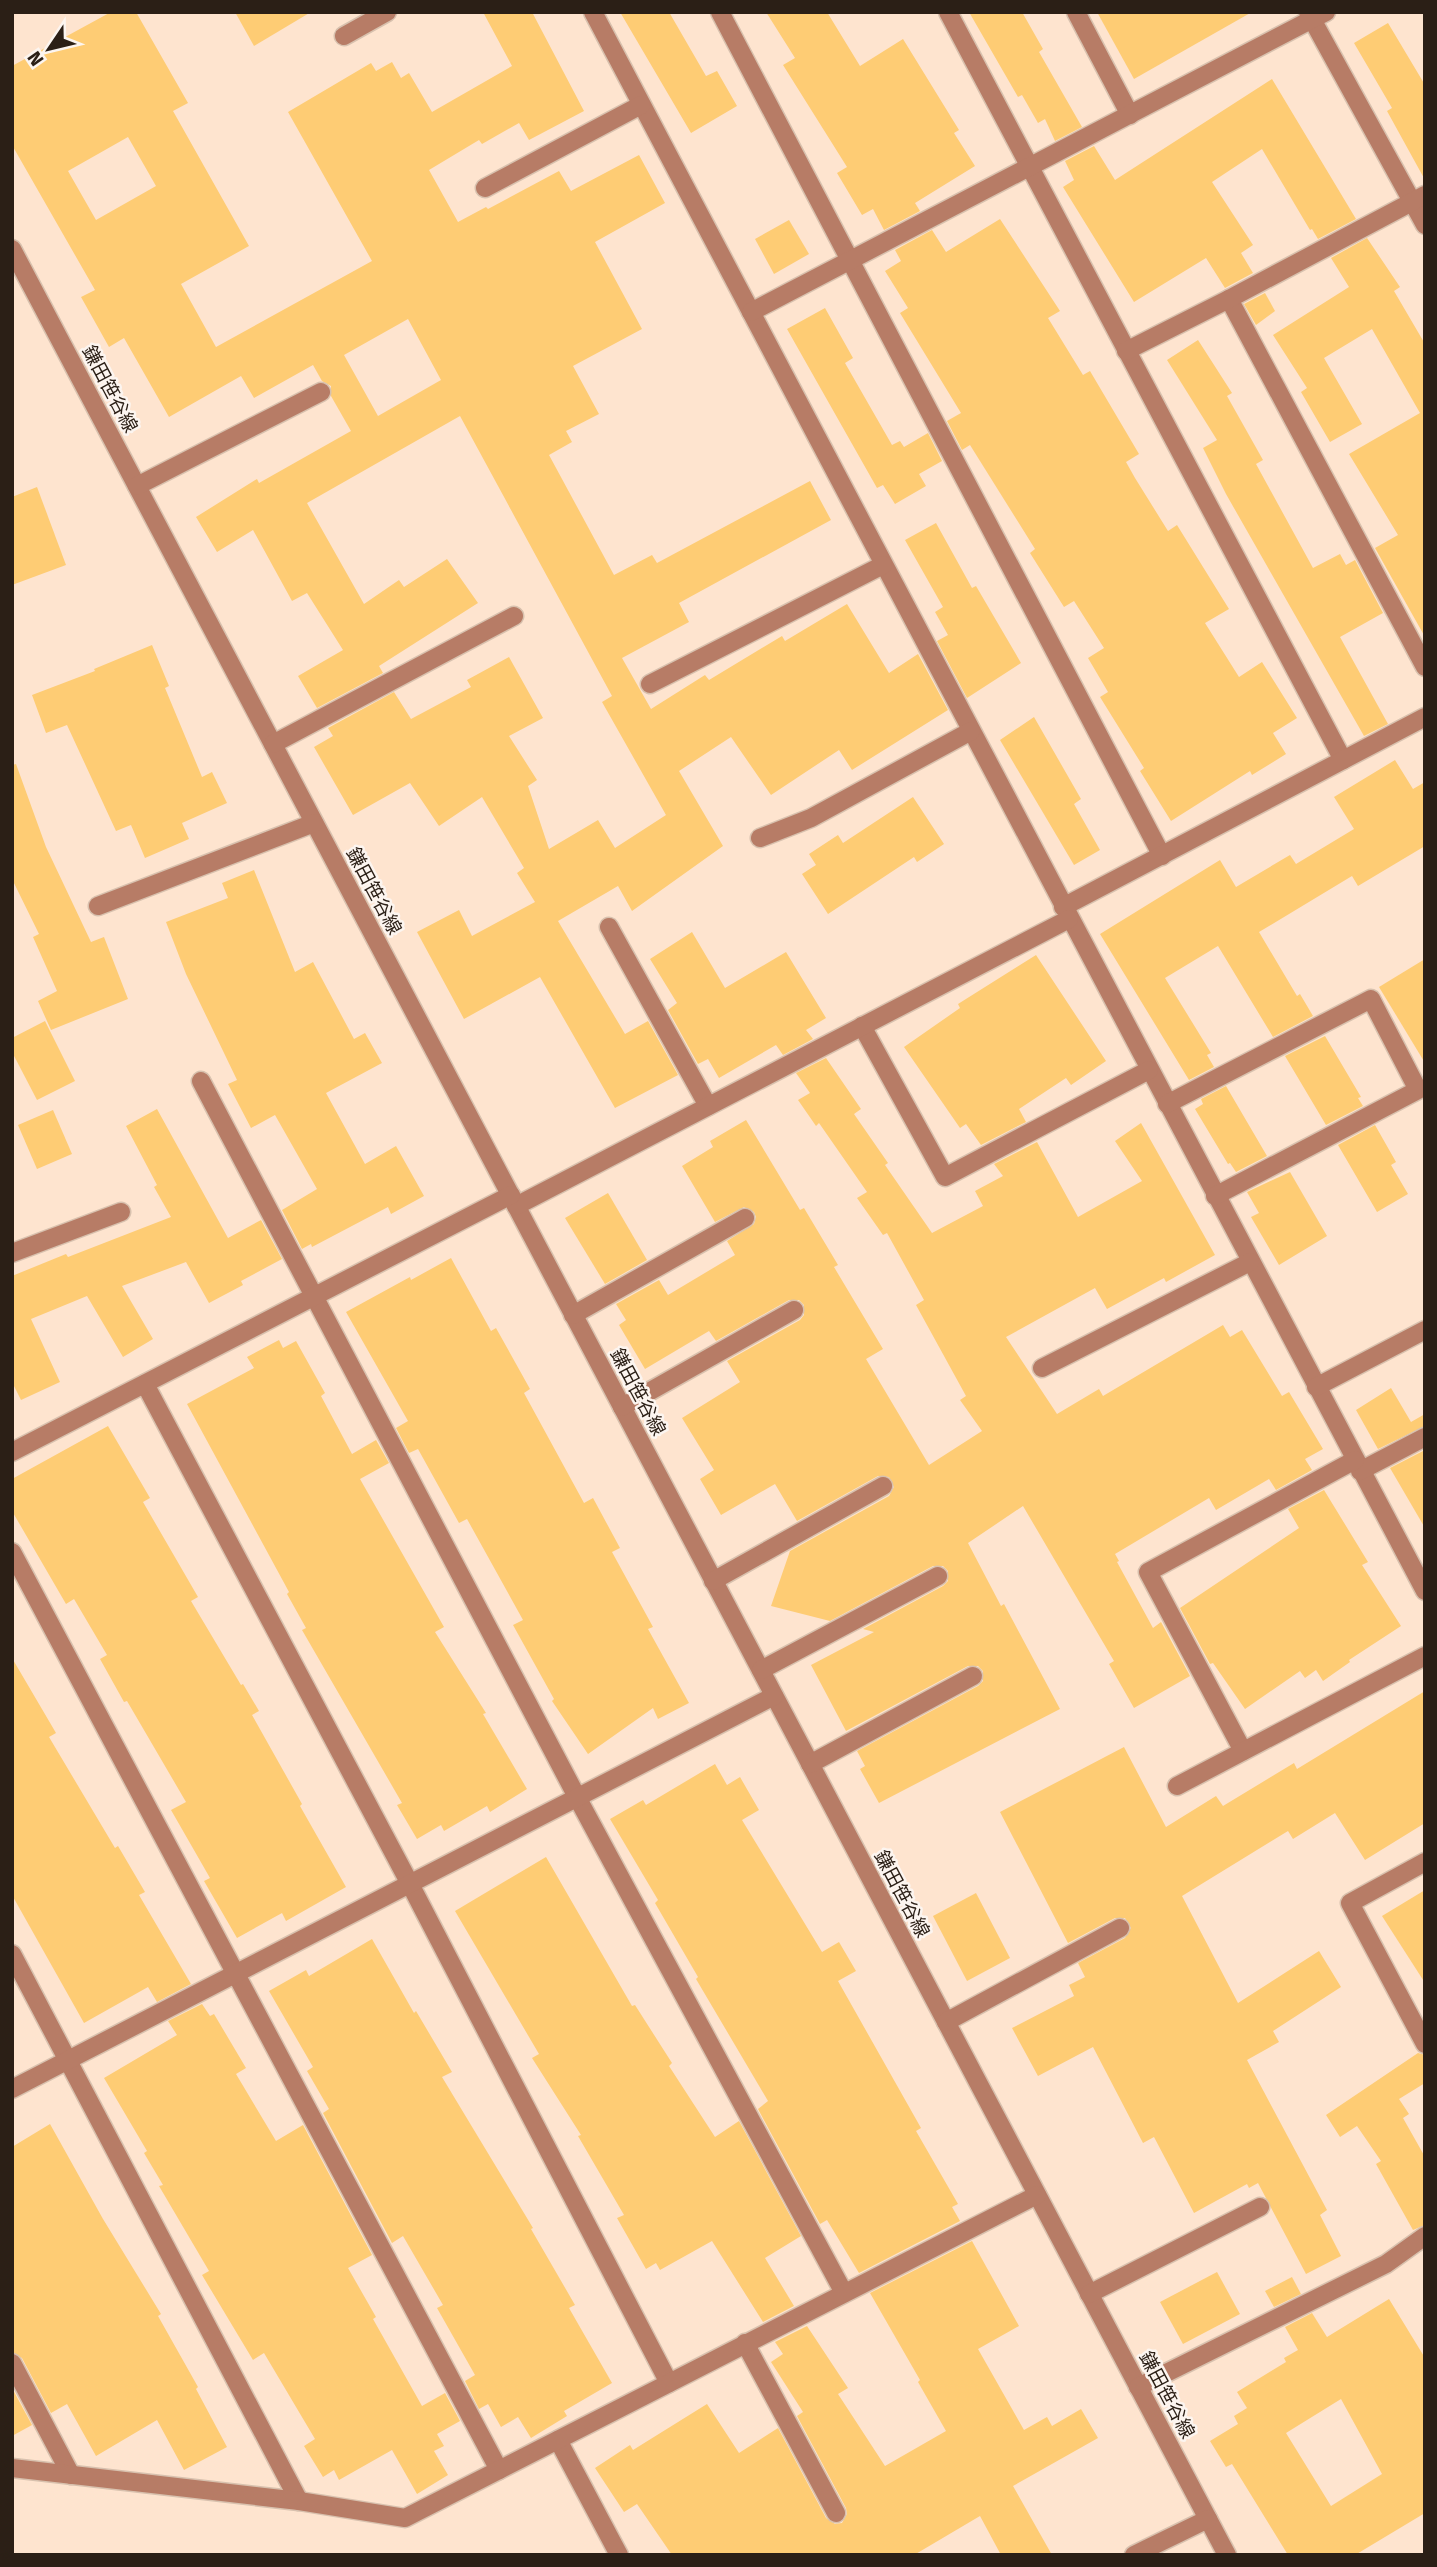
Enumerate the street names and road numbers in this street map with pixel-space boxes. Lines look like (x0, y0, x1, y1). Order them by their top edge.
street label: 鎌田笹谷線 (78, 342, 142, 436)
street label: 鎌田笹谷線 (342, 844, 406, 938)
street label: 鎌田笹谷線 (606, 1345, 670, 1439)
street label: 鎌田笹谷線 (870, 1847, 934, 1941)
street label: 鎌田笹谷線 (1135, 2348, 1199, 2442)

